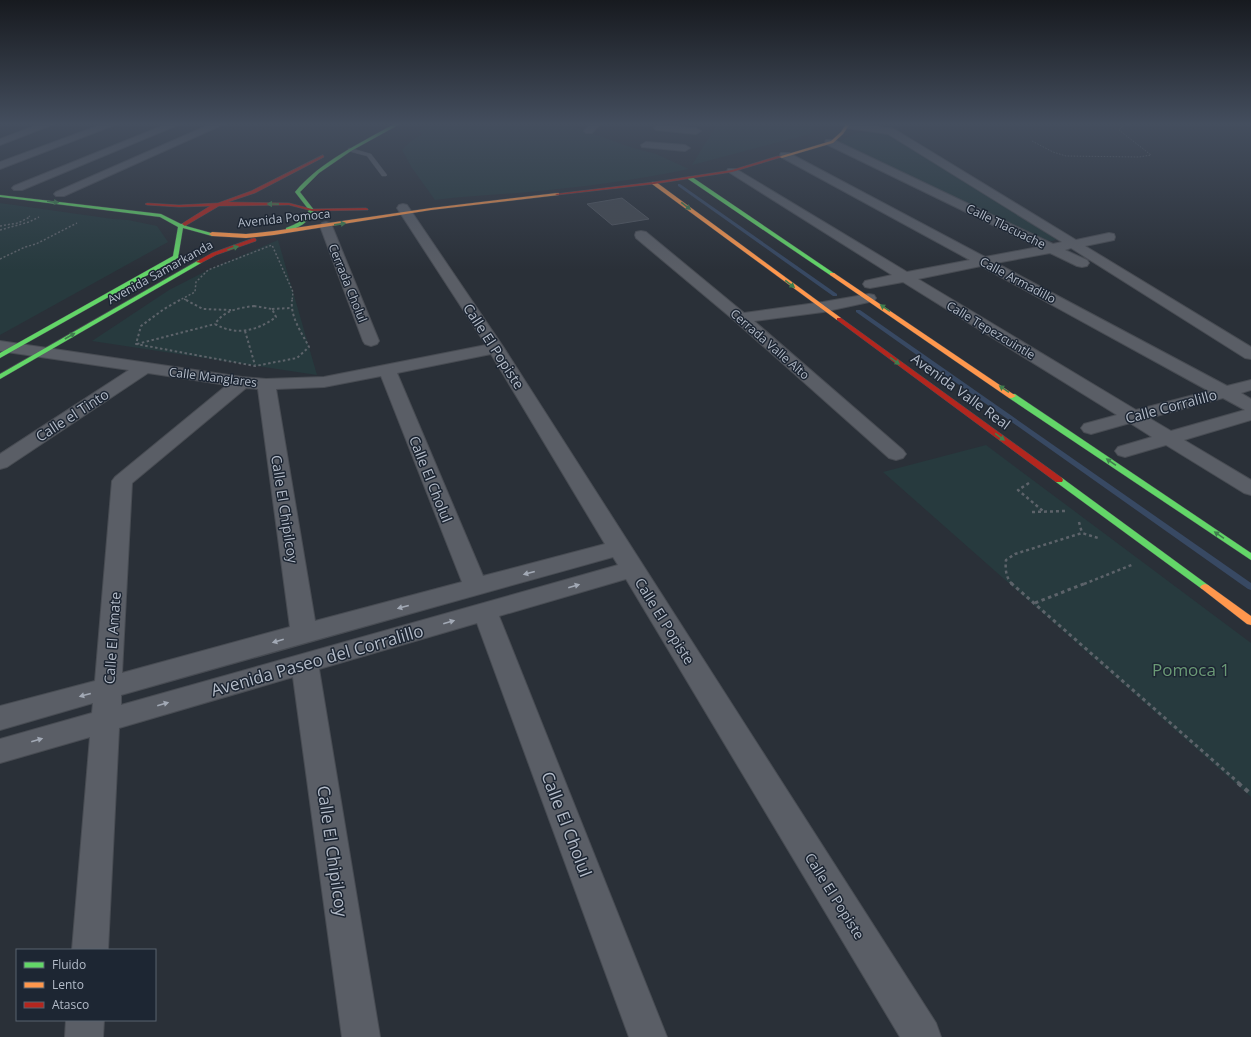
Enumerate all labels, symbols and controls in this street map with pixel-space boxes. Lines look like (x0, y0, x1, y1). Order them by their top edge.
one-way arrow (47, 199, 59, 206)
street label: Calle Tlacuache (964, 199, 1049, 253)
one-way arrow (266, 201, 279, 207)
one-way arrow (681, 202, 692, 210)
street label: Avenida Pomoca (237, 205, 331, 231)
one-way arrow (334, 221, 346, 227)
street label: Avenida Samarkanda (104, 236, 216, 308)
street label: Cerrada Cholul (324, 241, 372, 325)
one-way arrow (228, 244, 240, 250)
street label: Calle Armadillo (977, 253, 1059, 307)
one-way arrow (785, 279, 796, 288)
street label: Calle Tepezcuintle (943, 297, 1039, 363)
street label: Calle El Popiste (459, 299, 529, 393)
one-way arrow (879, 304, 890, 312)
street label: Cerrada Valle Alto (727, 305, 813, 383)
one-way arrow (64, 333, 76, 340)
street label: Avenida Valle Real (908, 349, 1014, 433)
one-way arrow (890, 356, 901, 365)
street label: Calle Manglares (168, 363, 258, 391)
street label: Calle el Tinto (32, 384, 112, 446)
one-way arrow (998, 385, 1009, 393)
street label: Calle Corralillo (1123, 385, 1219, 427)
street label: Calle El Cholul (405, 433, 457, 525)
one-way arrow (995, 433, 1005, 441)
street label: Calle El Chipilcoy (267, 454, 303, 565)
one-way arrow (1106, 458, 1116, 466)
one-way arrow (1214, 531, 1224, 539)
one-way arrow (522, 571, 535, 577)
street label: Calle El Popiste (631, 574, 699, 668)
one-way arrow (568, 583, 580, 589)
street label: Calle El Amate (99, 591, 125, 685)
one-way arrow (397, 604, 409, 610)
street label: Avenida Paseo del Corralillo (208, 619, 426, 701)
one-way arrow (443, 619, 455, 625)
one-way arrow (271, 638, 283, 644)
park label: Pomoca 1 (1152, 658, 1230, 681)
one-way arrow (79, 692, 91, 698)
one-way arrow (157, 701, 169, 707)
one-way arrow (32, 737, 44, 743)
street label: Calle El Cholul (536, 768, 598, 880)
street label: Calle El Chipilcoy (312, 784, 354, 919)
street label: Calle El Popiste (801, 849, 869, 943)
legend (16, 949, 156, 1021)
text: Fluido (52, 956, 86, 973)
text: Lento (52, 976, 84, 993)
text: Atasco (52, 996, 89, 1013)

